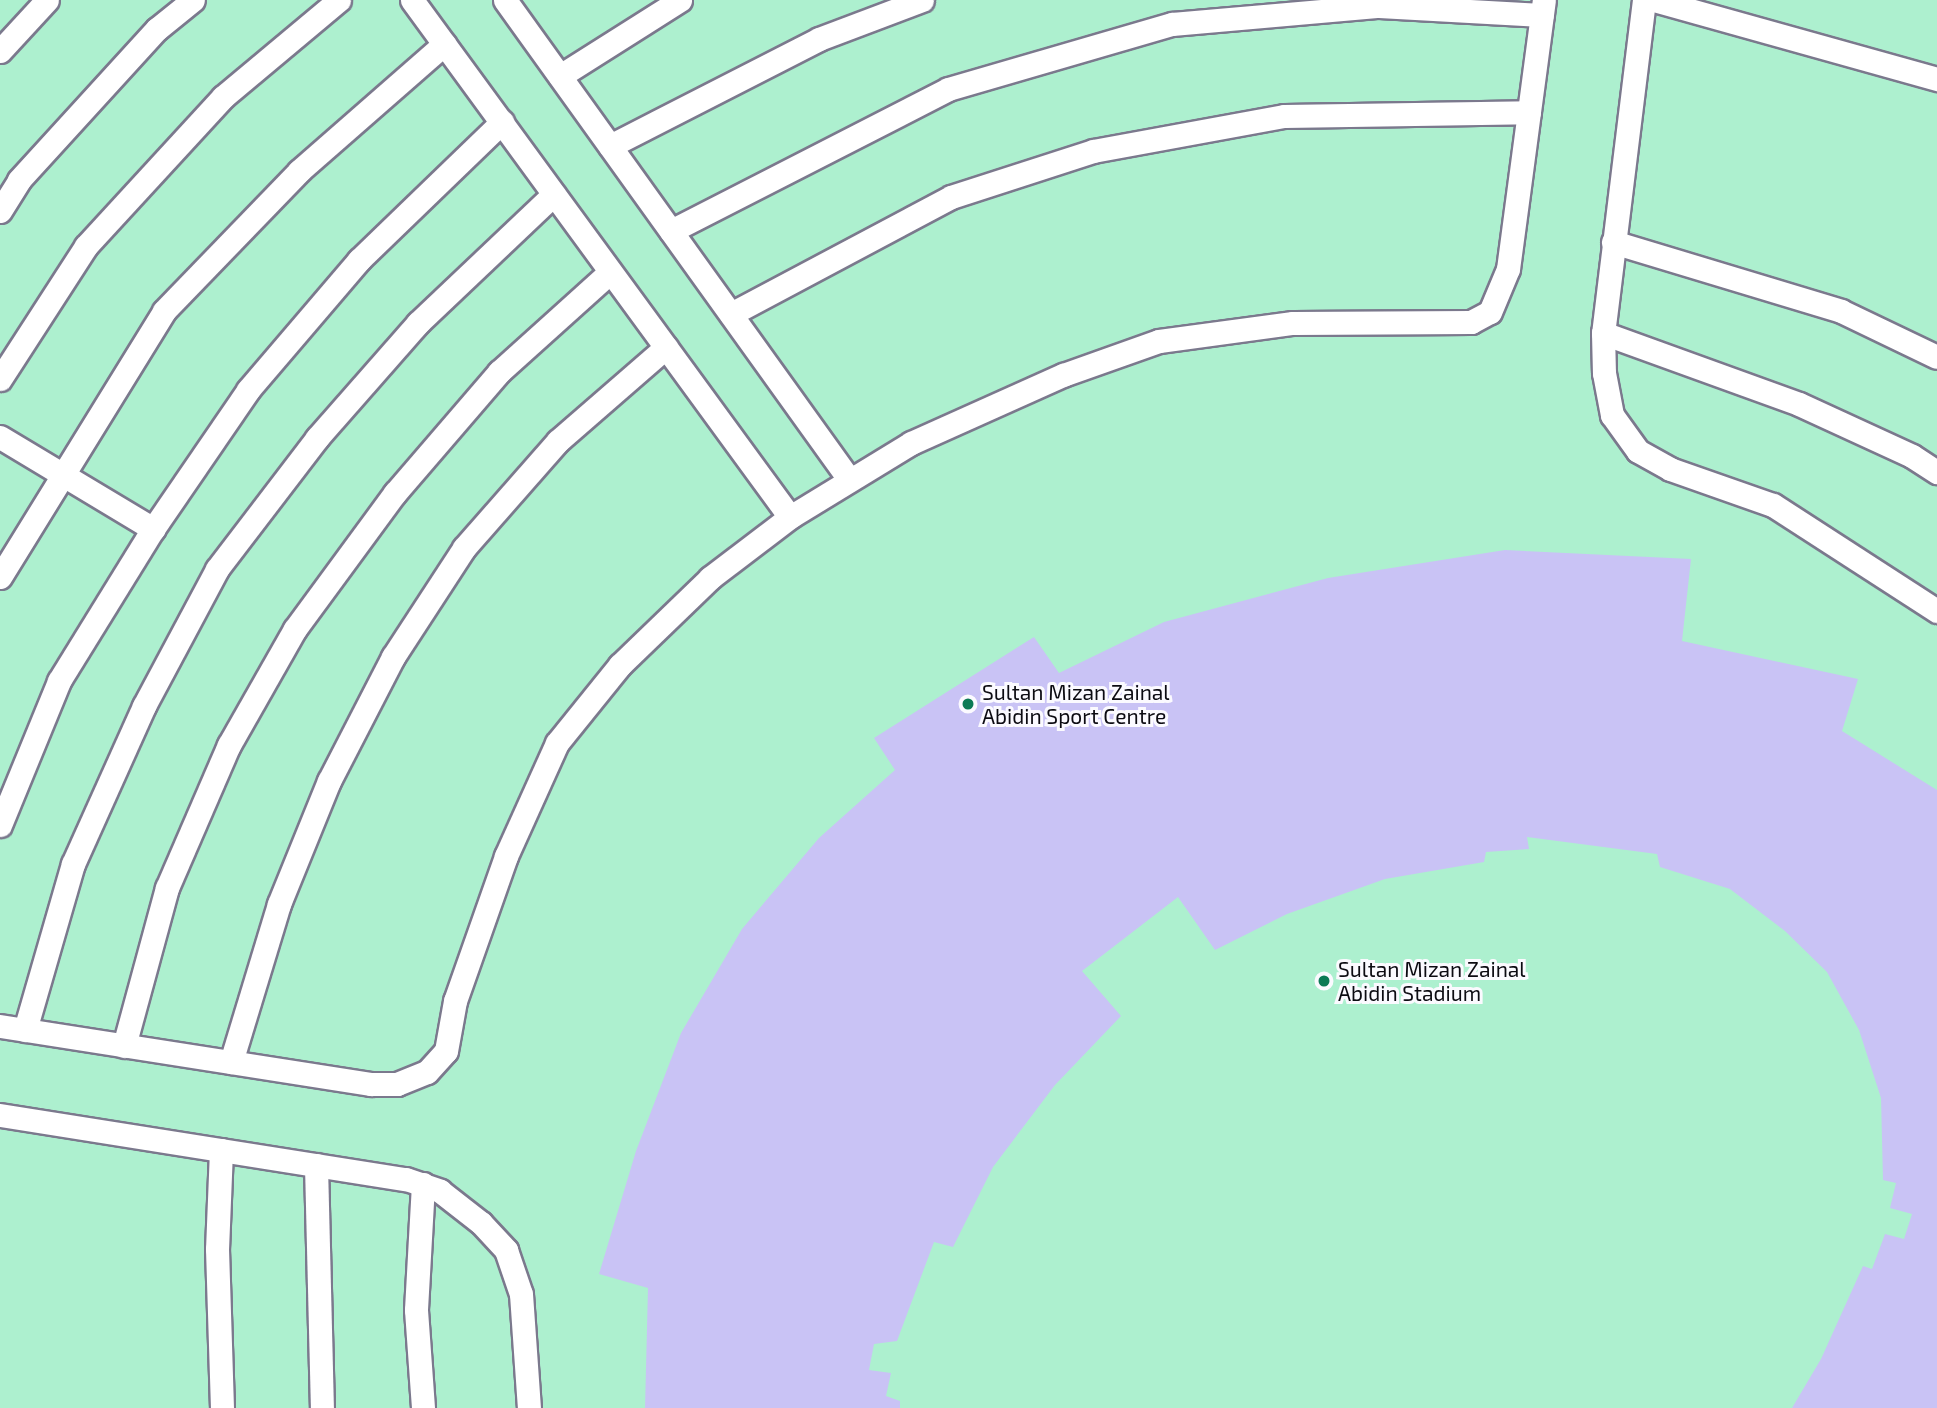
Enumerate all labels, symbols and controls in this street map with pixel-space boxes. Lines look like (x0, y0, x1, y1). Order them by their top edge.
place label: Sultan Mizan Zainal Abidin Sport Centre (982, 679, 1170, 729)
marker: Sultan Mizan Zainal Abidin Sport Centre (960, 696, 976, 712)
place label: Sultan Mizan Zainal Abidin Stadium (1338, 956, 1526, 1006)
marker: Sultan Mizan Zainal Abidin Stadium (1316, 973, 1332, 989)

